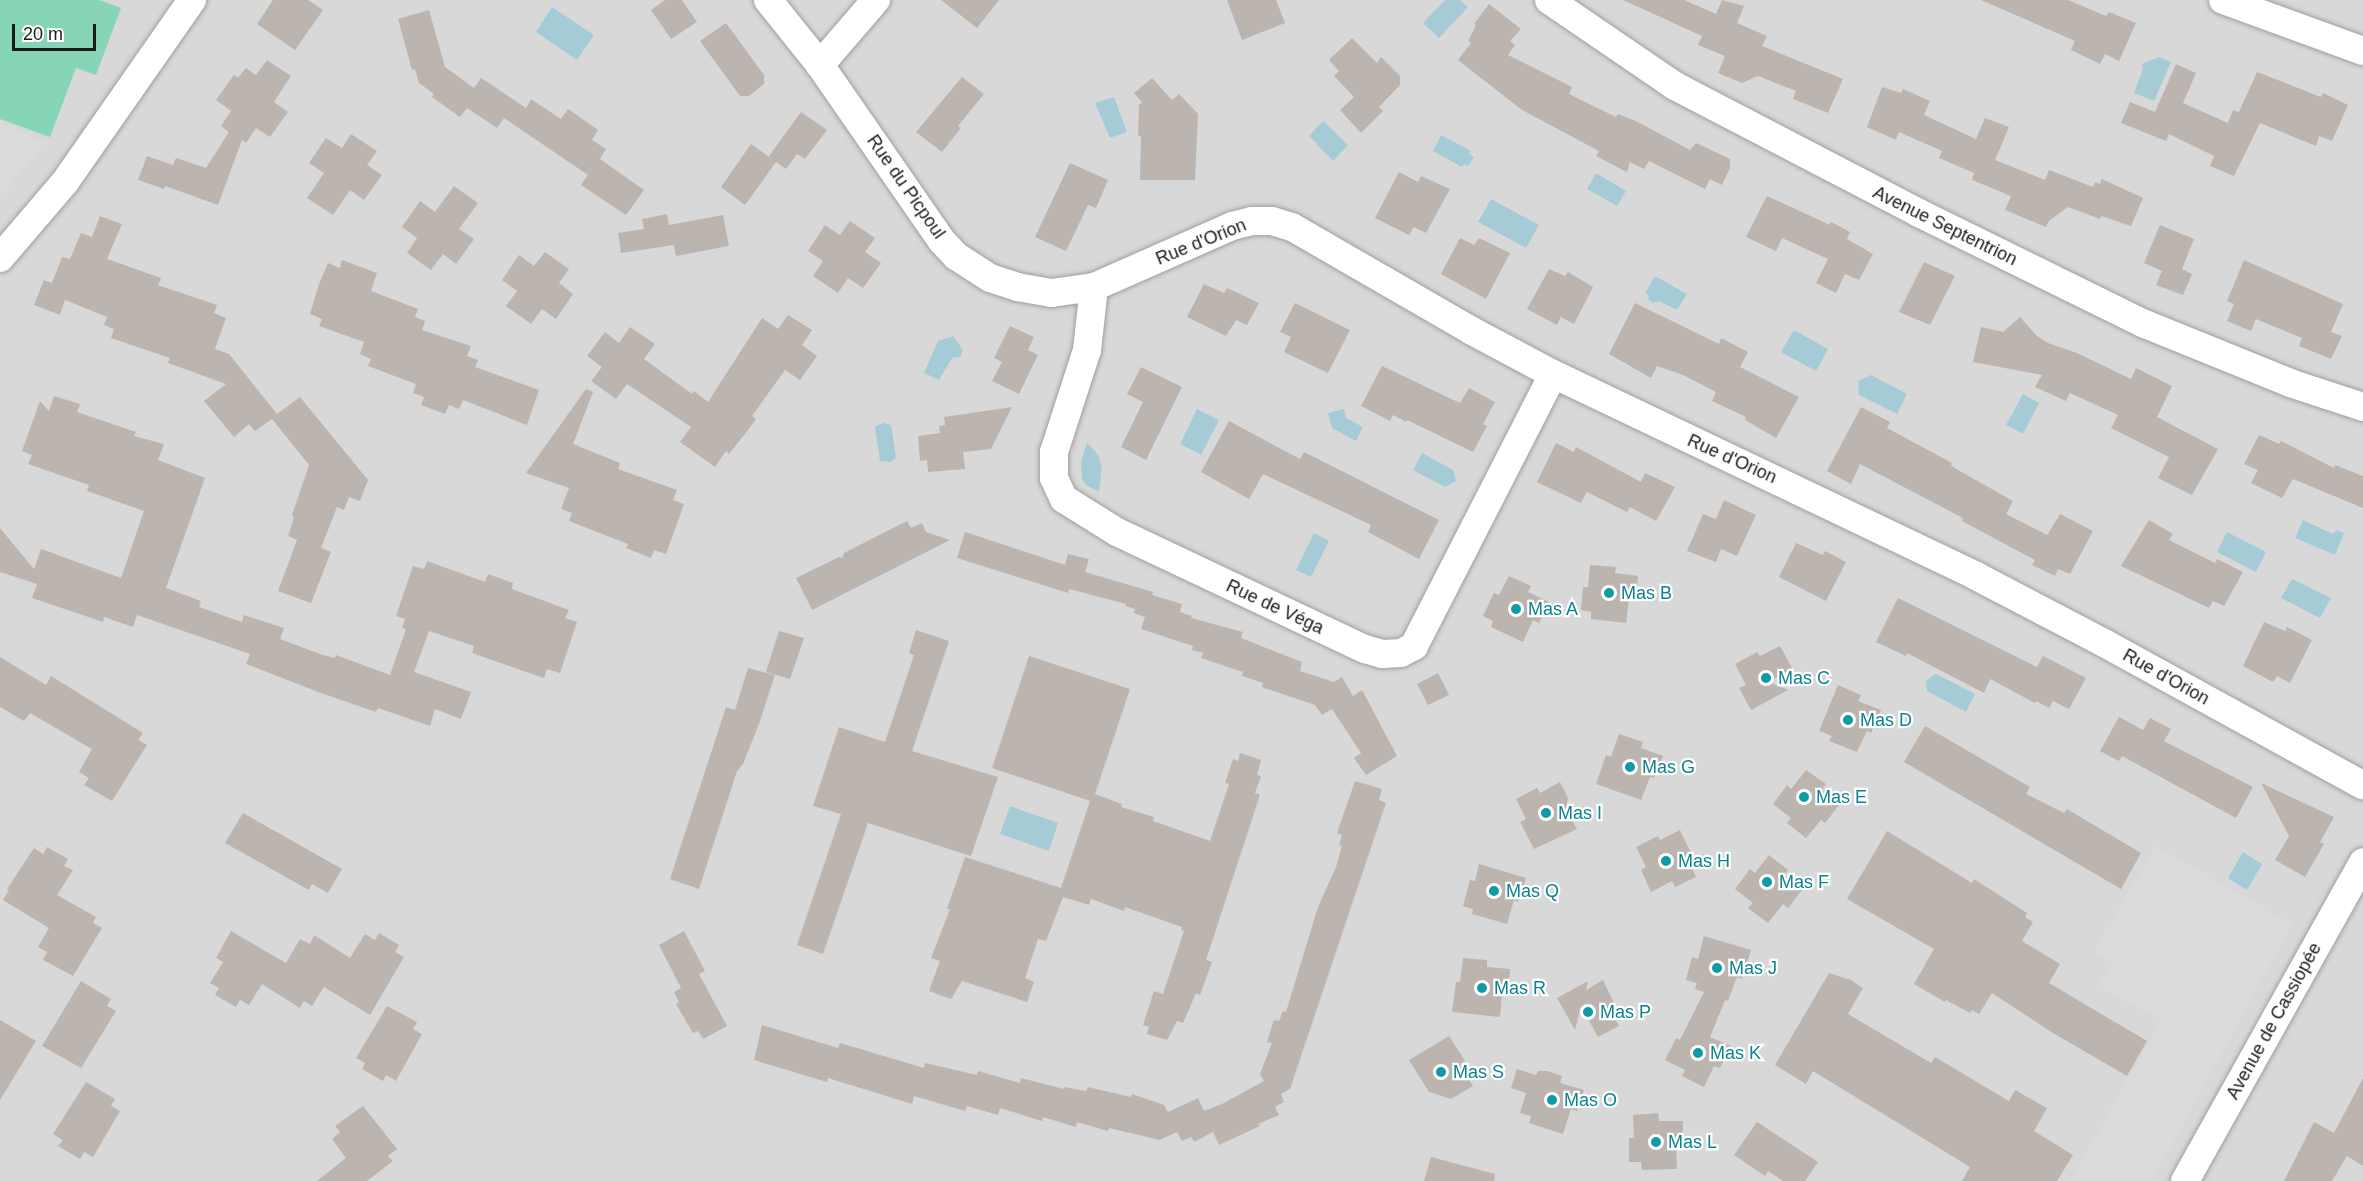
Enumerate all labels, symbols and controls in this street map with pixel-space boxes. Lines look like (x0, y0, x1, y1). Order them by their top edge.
scale bar (15, 12, 99, 50)
text: 20 m (23, 24, 63, 44)
street label: Rue du Picpoul (862, 131, 950, 243)
street label: Avenue Septentrion (1869, 182, 2021, 270)
street label: Rue d'Orion (1153, 214, 1249, 270)
street label: Rue d'Orion (1684, 430, 1780, 488)
street label: Rue de Véga (1223, 575, 1327, 639)
place label: Mas B (1621, 582, 1672, 604)
marker: Mas B (1602, 586, 1616, 600)
place label: Mas A (1528, 598, 1579, 620)
marker: Mas A (1509, 602, 1523, 616)
street label: Rue d'Orion (2119, 644, 2213, 710)
place label: Mas C (1778, 667, 1830, 689)
marker: Mas C (1759, 671, 1773, 685)
place label: Mas D (1860, 709, 1912, 731)
marker: Mas D (1841, 713, 1855, 727)
place label: Mas G (1642, 756, 1695, 778)
marker: Mas G (1623, 760, 1637, 774)
place label: Mas E (1816, 786, 1867, 808)
marker: Mas E (1797, 790, 1811, 804)
place label: Mas I (1558, 802, 1602, 824)
marker: Mas I (1539, 806, 1553, 820)
place label: Mas H (1678, 850, 1730, 872)
marker: Mas H (1659, 854, 1673, 868)
place label: Mas F (1779, 871, 1829, 893)
marker: Mas F (1760, 875, 1774, 889)
place label: Mas Q (1506, 880, 1559, 902)
marker: Mas Q (1487, 884, 1501, 898)
street label: Avenue de Cassiopée (2222, 939, 2326, 1103)
place label: Mas J (1729, 957, 1777, 979)
marker: Mas J (1710, 961, 1724, 975)
place label: Mas R (1494, 977, 1546, 999)
marker: Mas R (1475, 981, 1489, 995)
place label: Mas P (1600, 1001, 1651, 1023)
marker: Mas P (1581, 1005, 1595, 1019)
place label: Mas K (1710, 1042, 1761, 1064)
marker: Mas K (1691, 1046, 1705, 1060)
place label: Mas S (1453, 1061, 1504, 1083)
marker: Mas S (1434, 1065, 1448, 1079)
place label: Mas O (1564, 1089, 1617, 1111)
marker: Mas O (1545, 1093, 1559, 1107)
place label: Mas L (1668, 1131, 1717, 1153)
marker: Mas L (1649, 1135, 1663, 1149)

